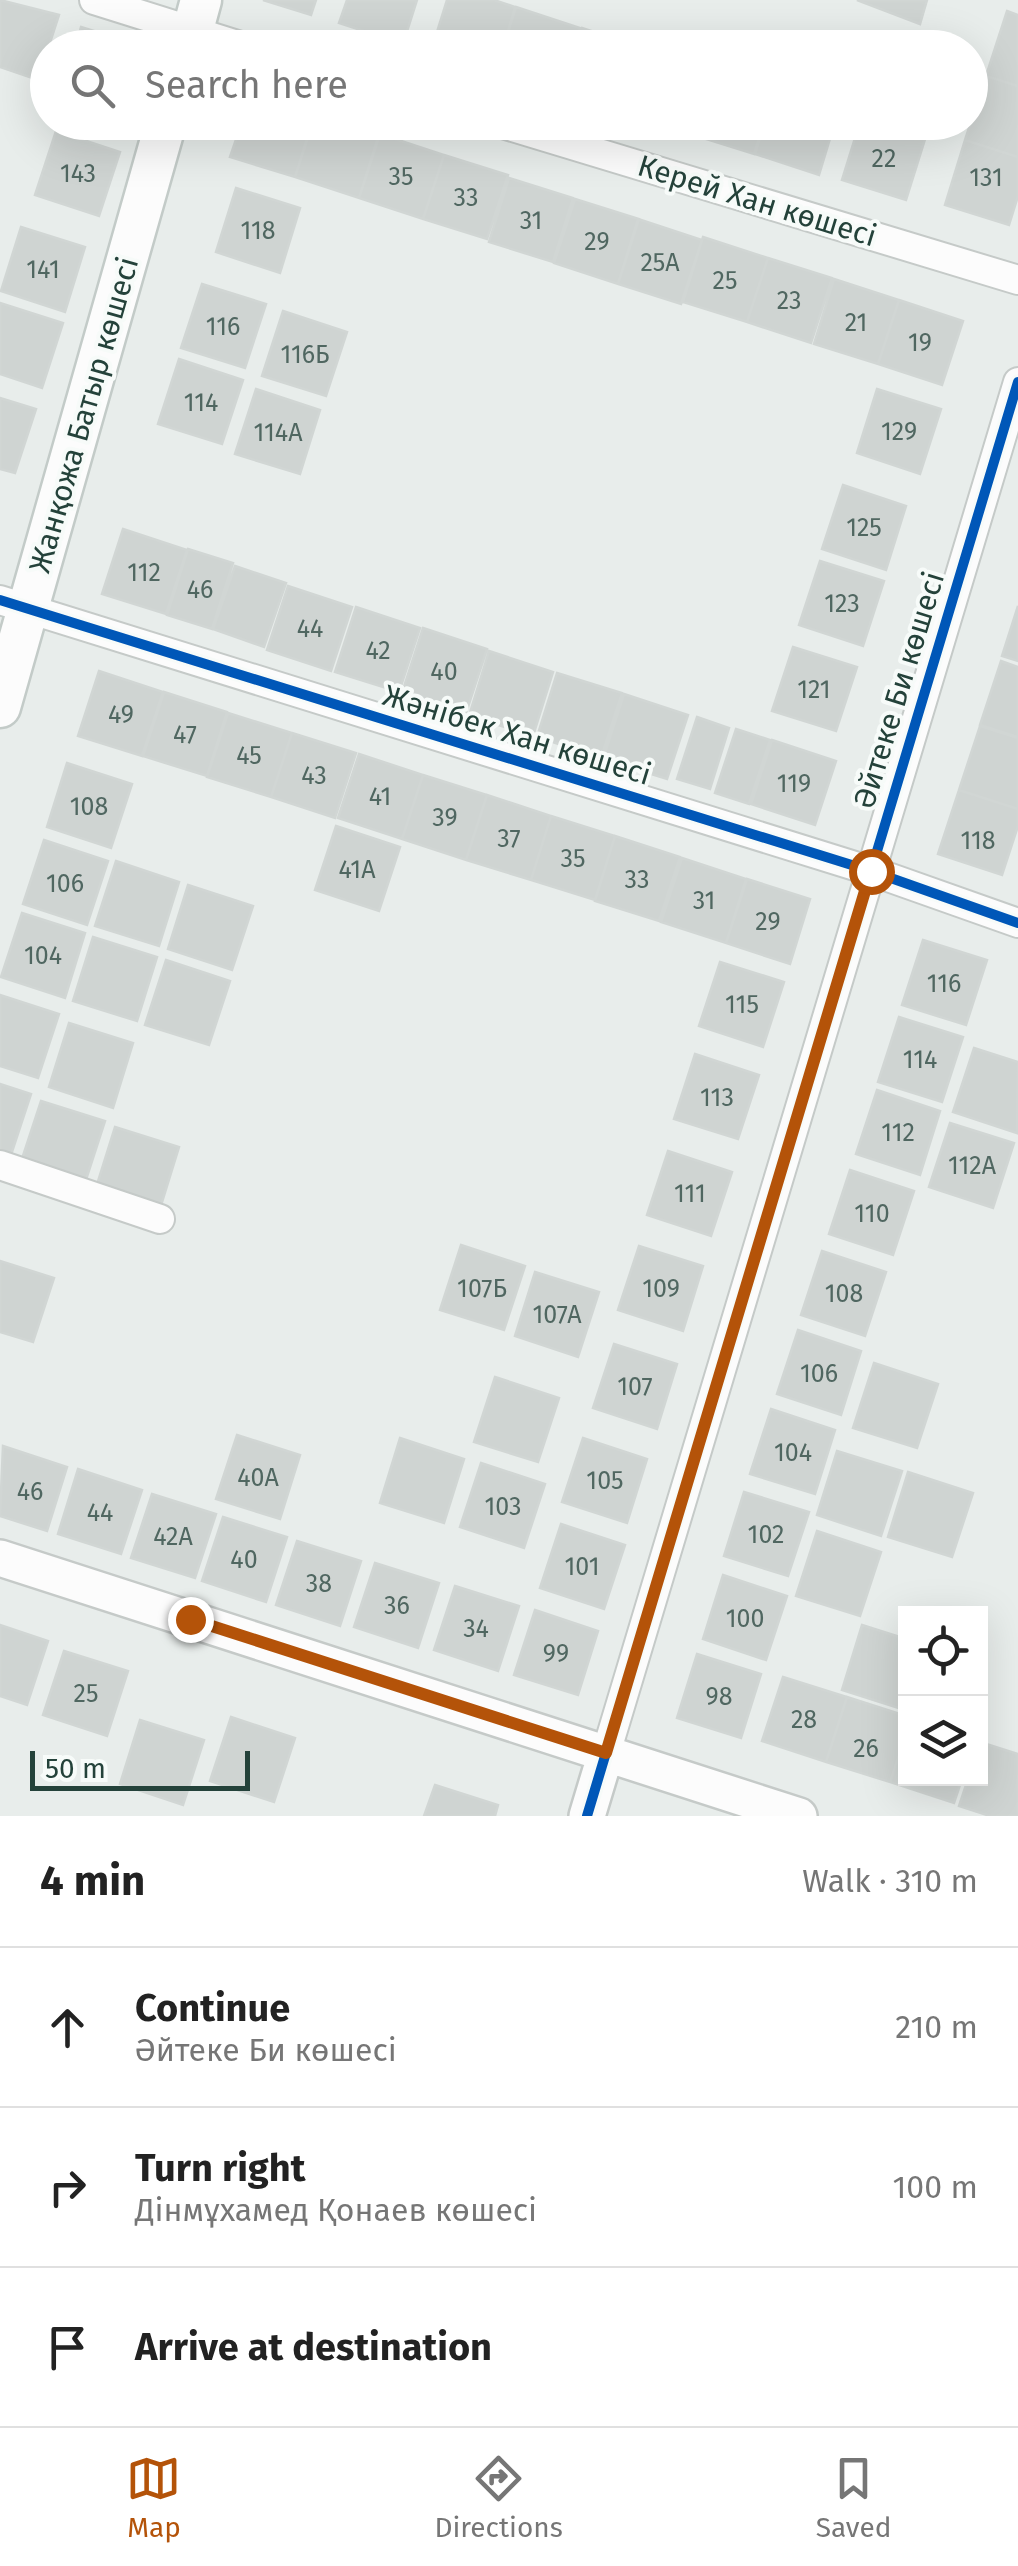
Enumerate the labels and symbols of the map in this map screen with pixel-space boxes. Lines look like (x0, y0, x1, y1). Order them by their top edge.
house number: 22 (872, 144, 896, 174)
street label: Керей Хан көшесі (633, 148, 881, 254)
house number: 143 (60, 159, 96, 189)
house number: 35 (388, 162, 414, 192)
house number: 131 (969, 163, 1003, 193)
house number: 33 (454, 183, 478, 213)
house number: 31 (520, 206, 542, 236)
house number: 118 (240, 216, 276, 246)
house number: 29 (584, 227, 610, 257)
house number: 25А (640, 248, 680, 278)
street label: Жанқожа Батыр көшесі (22, 253, 146, 577)
house number: 141 (26, 255, 60, 285)
house number: 25 (713, 266, 737, 296)
house number: 23 (777, 286, 801, 316)
house number: 21 (845, 308, 867, 338)
house number: 116 (206, 312, 240, 342)
house number: 19 (908, 328, 932, 358)
house number: 116Б (280, 340, 330, 370)
house number: 114 (184, 388, 218, 418)
house number: 129 (881, 417, 917, 447)
house number: 114А (254, 418, 303, 448)
house number: 125 (846, 513, 882, 543)
house number: 112 (127, 558, 161, 588)
street label: Әйтеке Би көшесі (846, 567, 952, 813)
house number: 46 (187, 575, 213, 605)
house number: 123 (824, 589, 860, 619)
house number: 44 (297, 614, 323, 644)
house number: 42 (365, 636, 391, 666)
house number: 40 (430, 657, 458, 687)
house number: 121 (797, 675, 831, 705)
street label: Жәнібек Хан көшесі (379, 677, 655, 793)
house number: 49 (108, 700, 134, 730)
house number: 47 (173, 720, 197, 750)
house number: 45 (236, 741, 262, 771)
house number: 43 (301, 761, 327, 791)
house number: 119 (777, 769, 811, 799)
house number: 41 (369, 782, 391, 812)
house number: 108 (70, 792, 108, 822)
house number: 39 (432, 803, 458, 833)
house number: 37 (497, 824, 521, 854)
house number: 118 (960, 826, 996, 856)
house number: 35 (560, 844, 586, 874)
route start (849, 849, 895, 895)
house number: 41А (338, 855, 376, 885)
house number: 33 (625, 865, 649, 895)
house number: 106 (46, 869, 84, 899)
house number: 31 (693, 886, 715, 916)
house number: 29 (755, 907, 781, 937)
house number: 104 (24, 941, 62, 971)
house number: 116 (927, 969, 961, 999)
house number: 115 (725, 990, 759, 1020)
house number: 114 (903, 1045, 937, 1075)
house number: 113 (700, 1083, 734, 1113)
house number: 112 (881, 1118, 915, 1148)
house number: 112А (948, 1151, 997, 1181)
house number: 111 (674, 1179, 706, 1209)
house number: 110 (854, 1199, 890, 1229)
house number: 107Б (457, 1274, 507, 1304)
house number: 109 (642, 1274, 680, 1304)
house number: 108 (825, 1279, 863, 1309)
house number: 107А (533, 1300, 582, 1330)
house number: 106 (800, 1359, 838, 1389)
house number: 107 (617, 1372, 653, 1402)
house number: 104 (774, 1438, 812, 1468)
house number: 40А (237, 1463, 279, 1493)
house number: 105 (586, 1466, 624, 1496)
house number: 46 (17, 1477, 43, 1507)
house number: 103 (484, 1492, 522, 1522)
house number: 44 (87, 1498, 113, 1528)
house number: 102 (748, 1520, 784, 1550)
house number: 42А (153, 1522, 193, 1552)
house number: 40 (230, 1545, 258, 1575)
house number: 101 (565, 1552, 599, 1582)
house number: 38 (306, 1569, 332, 1599)
house number: 36 (384, 1591, 410, 1621)
route end (168, 1597, 214, 1643)
house number: 100 (726, 1604, 764, 1634)
house number: 34 (463, 1614, 489, 1644)
house number: 99 (543, 1639, 569, 1669)
house number: 25 (74, 1679, 98, 1709)
house number: 98 (706, 1682, 732, 1712)
house number: 28 (791, 1705, 817, 1735)
house number: 26 (853, 1734, 879, 1764)
scale bar (30, 1746, 250, 1791)

